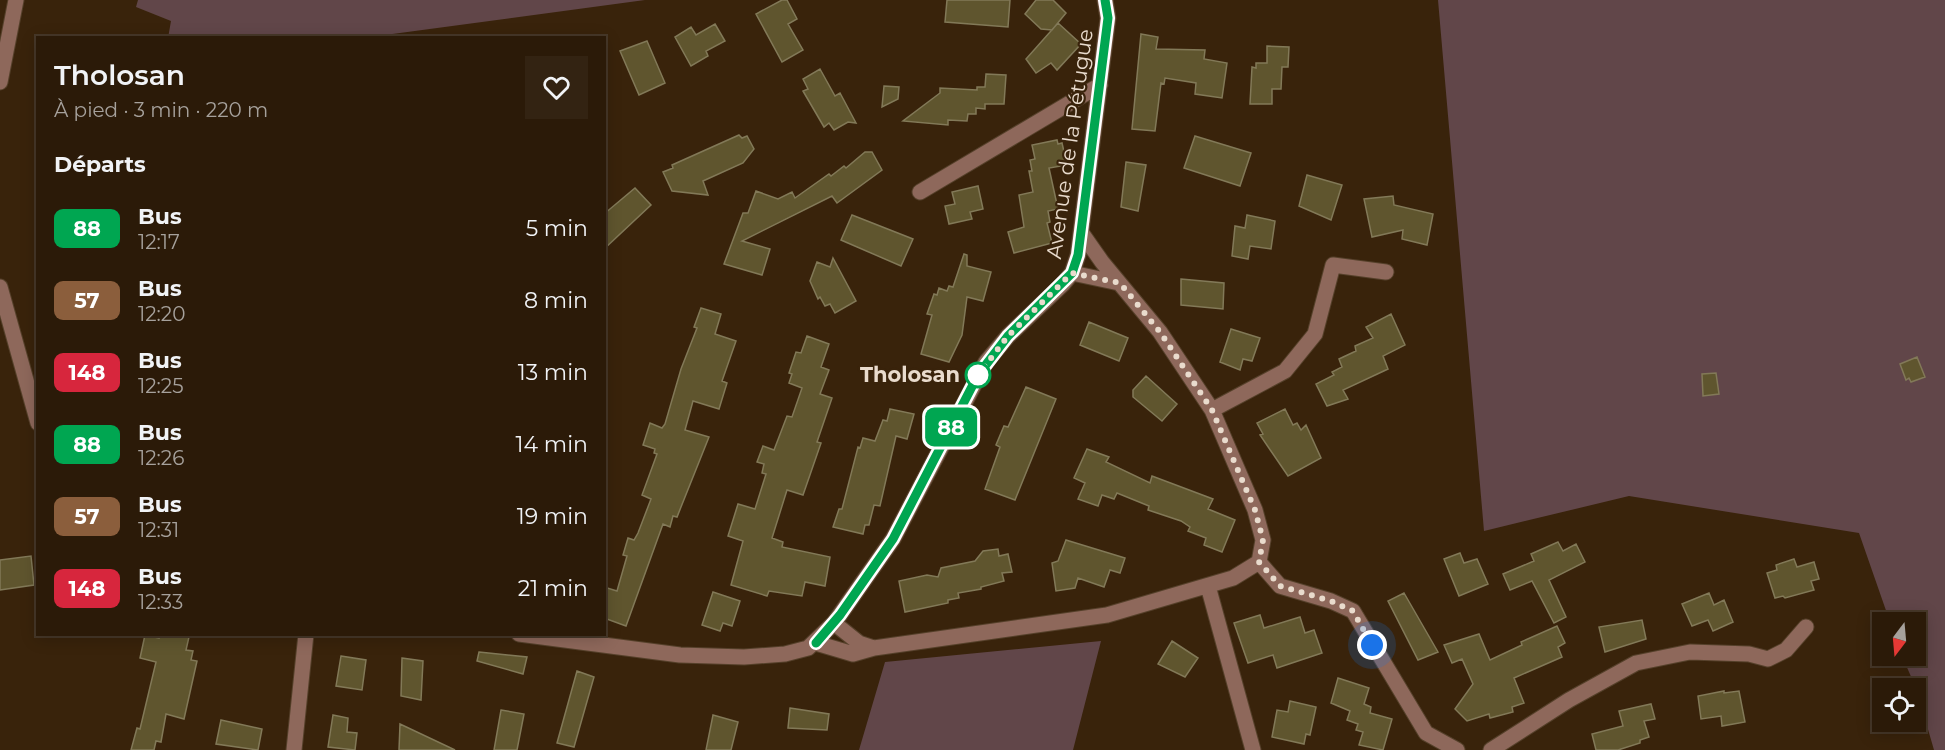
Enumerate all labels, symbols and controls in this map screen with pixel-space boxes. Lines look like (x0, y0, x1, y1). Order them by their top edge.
street label: Avenue de la Pétugue (1041, 27, 1098, 261)
button: heart (525, 56, 588, 119)
text: Tholosan (54, 58, 185, 92)
text: À pied · 3 min · 220 m (54, 98, 268, 122)
text: Départs (54, 151, 146, 178)
text: Bus (138, 203, 182, 230)
text: 5 min (526, 215, 588, 242)
text: 88 (73, 216, 101, 241)
text: 12:17 (138, 230, 180, 254)
text: Bus (138, 275, 182, 302)
text: 8 min (524, 287, 588, 314)
text: 57 (74, 288, 100, 313)
text: 12:20 (138, 302, 185, 326)
text: Bus (138, 347, 182, 374)
text: 13 min (518, 359, 588, 386)
text: 148 (69, 360, 105, 385)
place label: Tholosan (860, 362, 960, 387)
marker: Tholosan (965, 362, 991, 388)
text: 12:25 (138, 374, 184, 398)
line badge: 88 (924, 408, 978, 446)
text: 88 (937, 415, 965, 440)
text: Bus (138, 419, 182, 446)
text: 14 min (516, 431, 588, 458)
text: 88 (73, 432, 101, 457)
text: 12:26 (138, 446, 184, 470)
text: Bus (138, 491, 182, 518)
text: 19 min (517, 503, 588, 530)
text: 57 (74, 504, 100, 529)
text: 12:31 (138, 518, 179, 542)
text: Bus (138, 563, 182, 590)
text: 21 min (518, 575, 588, 602)
text: 148 (69, 576, 105, 601)
text: 12:33 (138, 590, 183, 614)
north arrow (1872, 612, 1926, 666)
map controls (1872, 612, 1926, 732)
your location (1357, 630, 1387, 660)
button: locate (1872, 678, 1926, 732)

